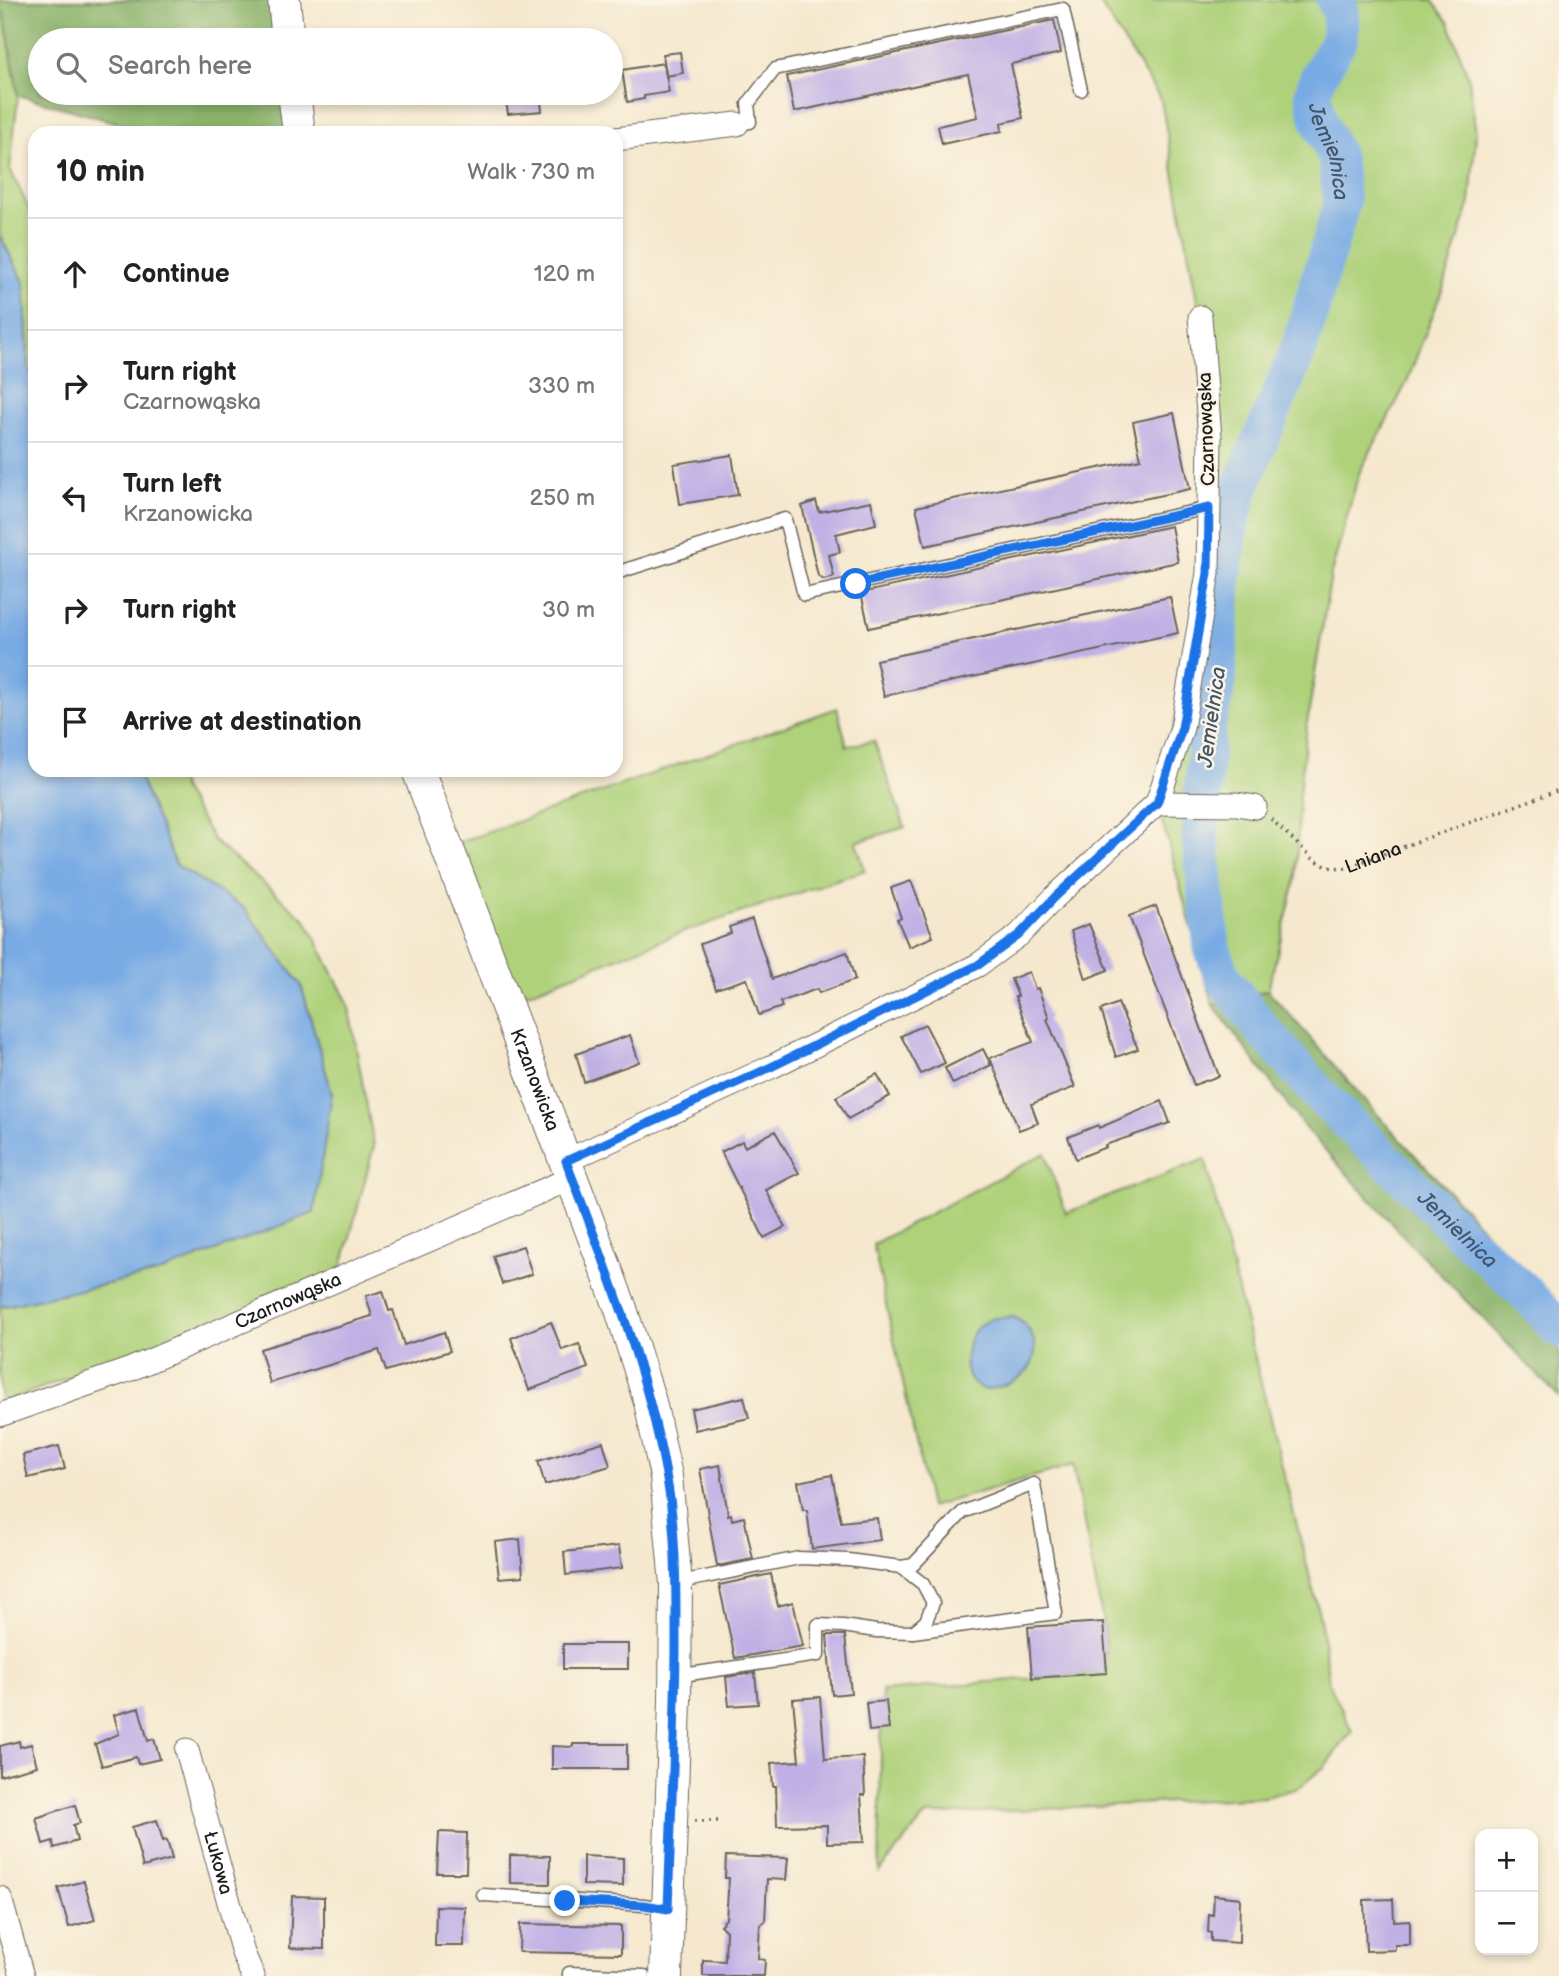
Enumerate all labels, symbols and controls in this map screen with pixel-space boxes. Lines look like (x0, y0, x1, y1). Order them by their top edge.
search box (28, 28, 623, 105)
icon: search (52, 48, 90, 86)
text: Search here (108, 51, 252, 82)
water label: Jemielnica (1303, 100, 1354, 202)
text: 10 min (56, 154, 145, 190)
text: Walk · 730 m (467, 158, 595, 186)
icon: ahead (56, 255, 94, 293)
text: Continue (123, 259, 230, 290)
text: 120 m (534, 260, 595, 288)
text: Turn right (123, 357, 236, 388)
icon: right (56, 367, 94, 405)
text: 330 m (528, 372, 595, 400)
street label: Czarnowąska (1194, 372, 1220, 486)
text: Czarnowąska (123, 388, 261, 416)
text: Turn left (123, 469, 222, 500)
icon: left (56, 479, 94, 517)
text: 250 m (529, 484, 595, 512)
text: Krzanowicka (123, 500, 253, 528)
route start (840, 568, 871, 599)
icon: right (56, 591, 94, 629)
text: Turn right (123, 595, 236, 626)
text: 30 m (542, 596, 595, 624)
water label: Jemielnica (1192, 665, 1231, 770)
icon: arrive (56, 703, 94, 741)
text: Arrive at destination (123, 707, 362, 738)
street label: Lniana (1342, 837, 1404, 879)
street label: Krzanowicka (505, 1025, 564, 1134)
water label: Jemielnica (1412, 1185, 1503, 1273)
street label: Czarnowąska (231, 1268, 345, 1334)
street label: Łukowa (198, 1829, 238, 1897)
map controls (1475, 1829, 1538, 1955)
button: + (1475, 1829, 1538, 1892)
route end (549, 1885, 580, 1916)
button: − (1475, 1892, 1538, 1955)

